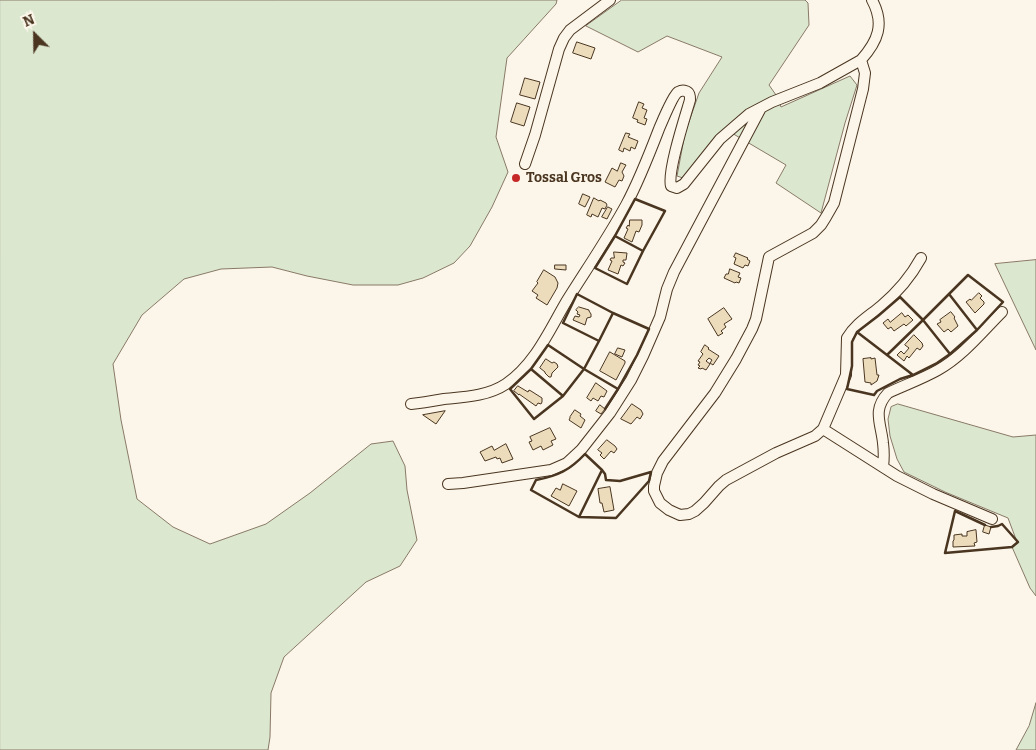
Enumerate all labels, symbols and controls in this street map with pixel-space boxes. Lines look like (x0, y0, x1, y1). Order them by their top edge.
north arrow (10, 10, 60, 60)
text: N (21, 11, 37, 31)
place label: Tossal Gros (526, 170, 602, 186)
marker: Tossal Gros (510, 172, 522, 184)

